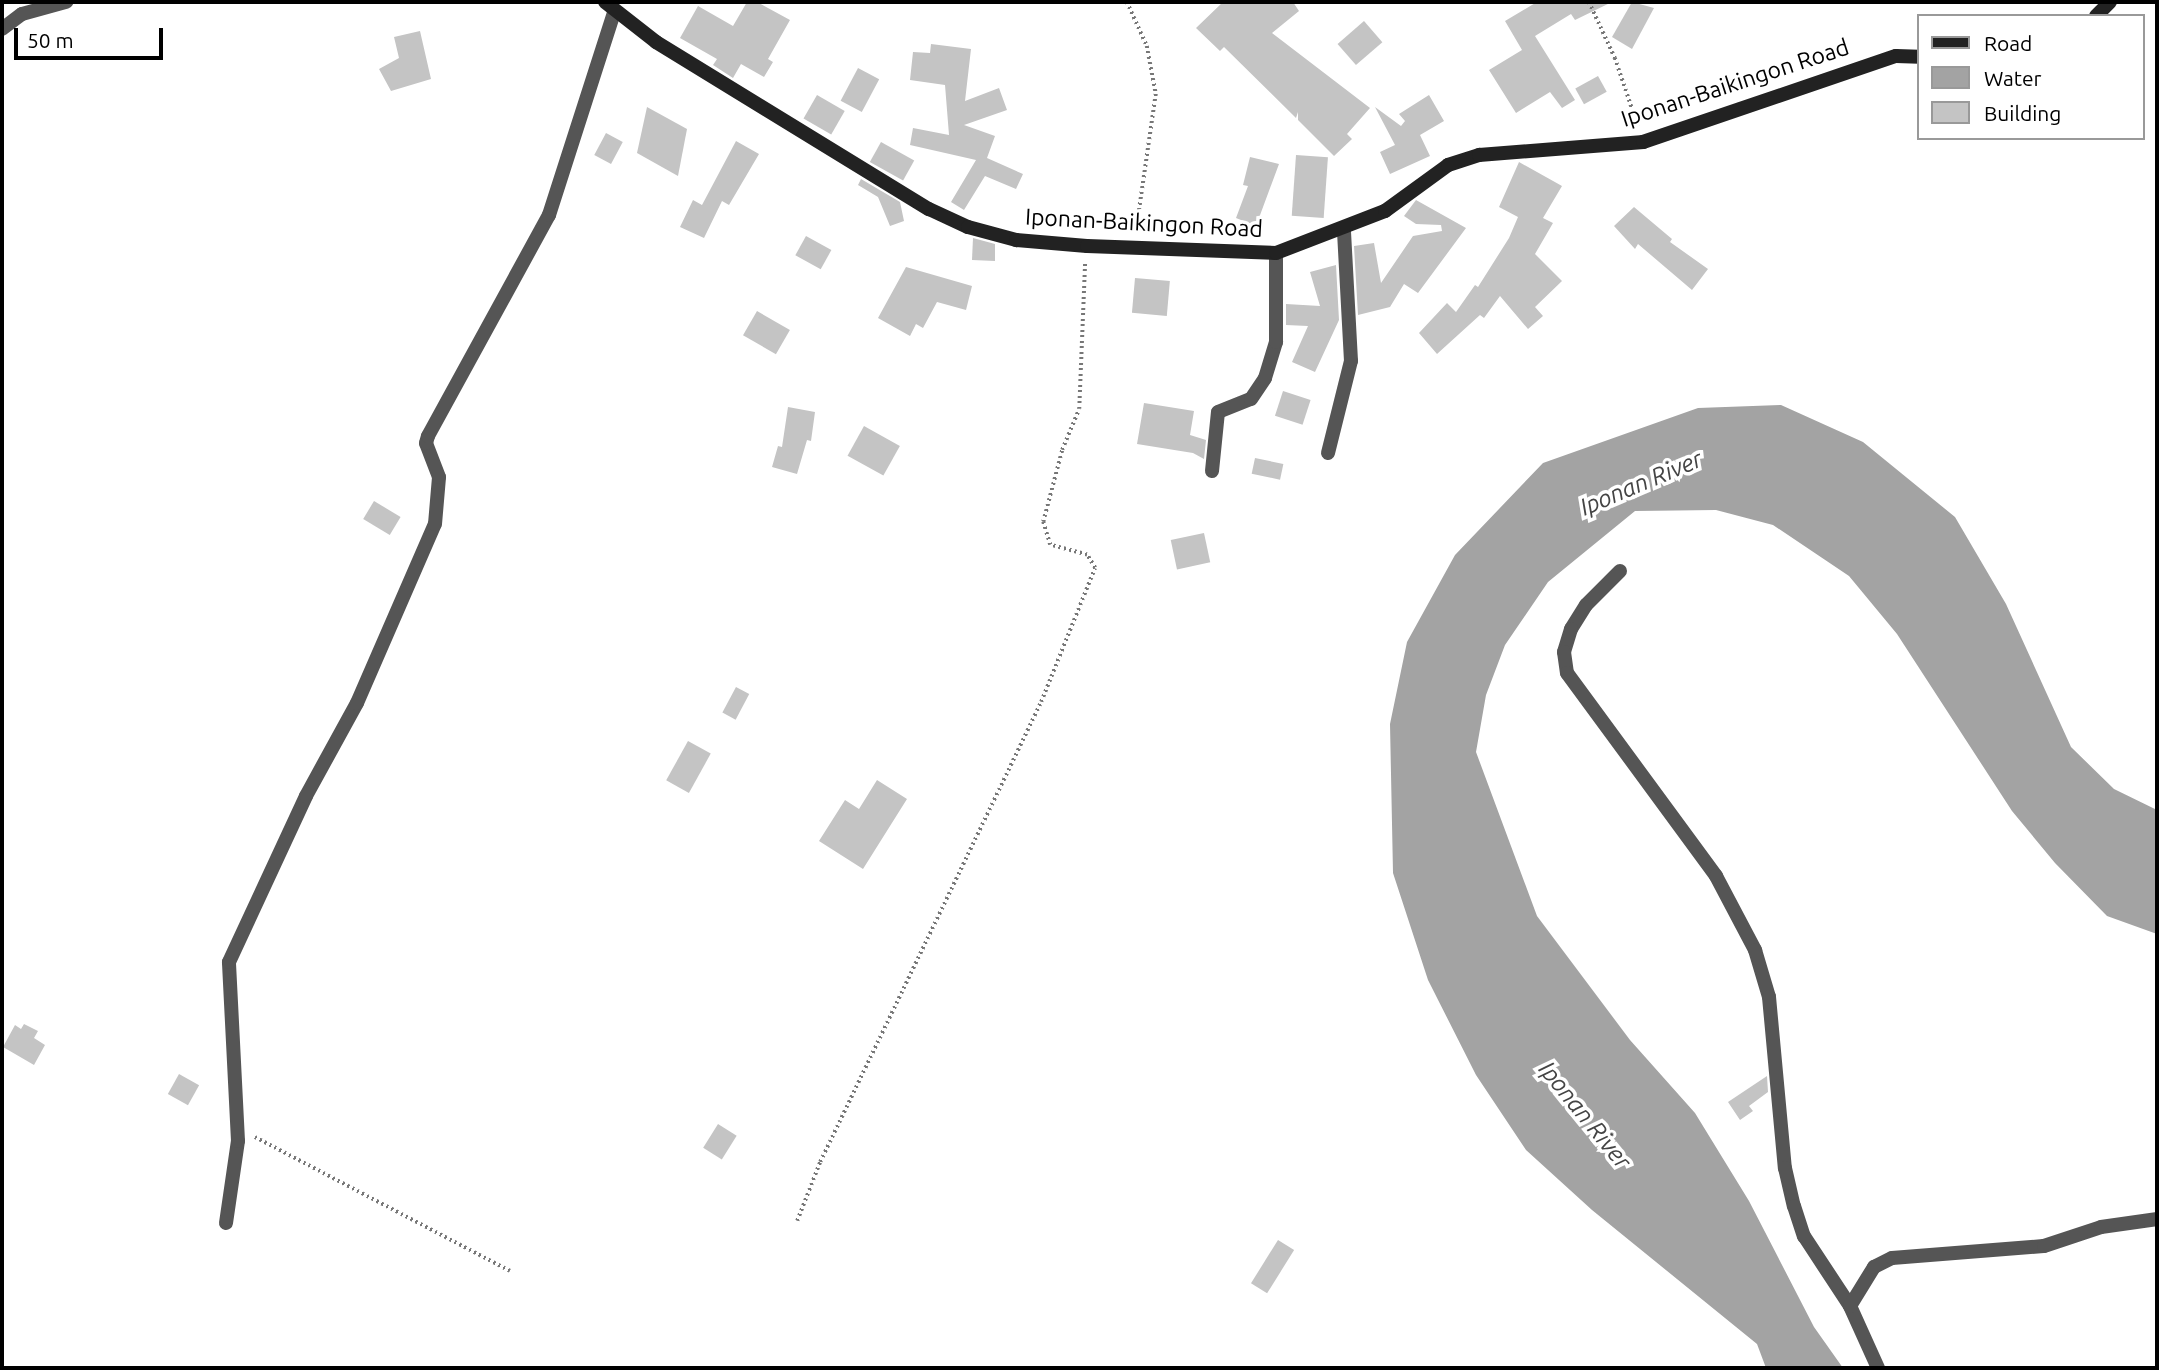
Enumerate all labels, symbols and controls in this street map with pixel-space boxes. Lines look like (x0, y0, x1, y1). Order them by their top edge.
scale bar (18, 14, 166, 58)
legend (1918, 14, 2145, 140)
text: 50 m (27, 28, 74, 52)
text: Road (1984, 31, 2032, 55)
street label: Iponan-Baikingon Road (1618, 33, 1852, 133)
text: Water (1984, 66, 2042, 90)
text: Building (1984, 101, 2061, 125)
street label: Iponan-Baikingon Road (1024, 203, 1264, 243)
water label: Iponan River (1575, 444, 1707, 522)
water label: Iponan River (1533, 1055, 1637, 1175)

